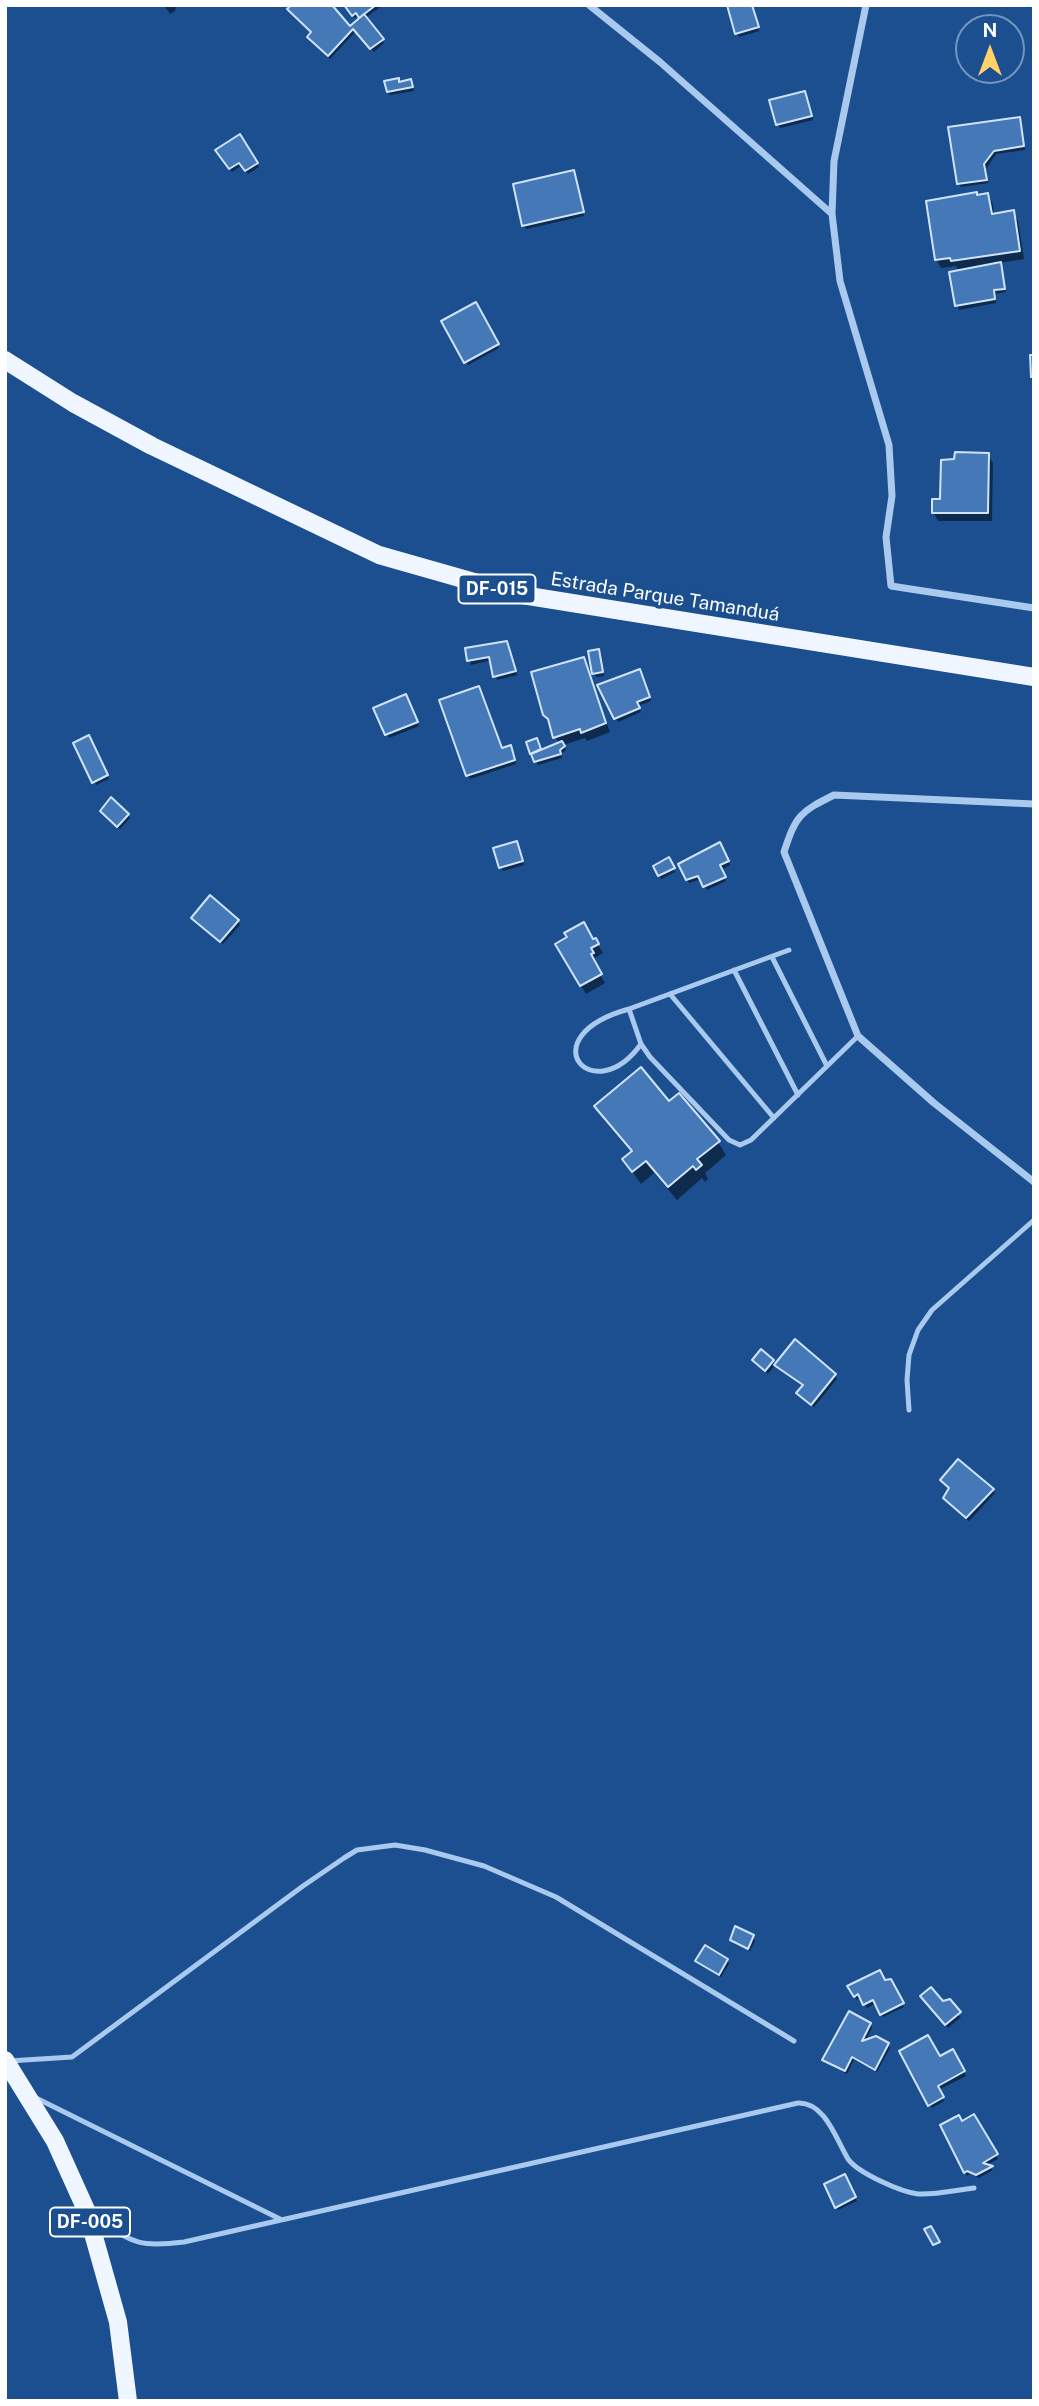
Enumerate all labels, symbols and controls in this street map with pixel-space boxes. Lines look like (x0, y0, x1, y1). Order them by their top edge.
north arrow (955, 14, 1025, 84)
text: N (983, 19, 997, 41)
street label: Estrada Parque Tamanduá (549, 568, 781, 626)
road number: DF-015 (458, 574, 536, 604)
road number: DF-005 (50, 2208, 130, 2236)

